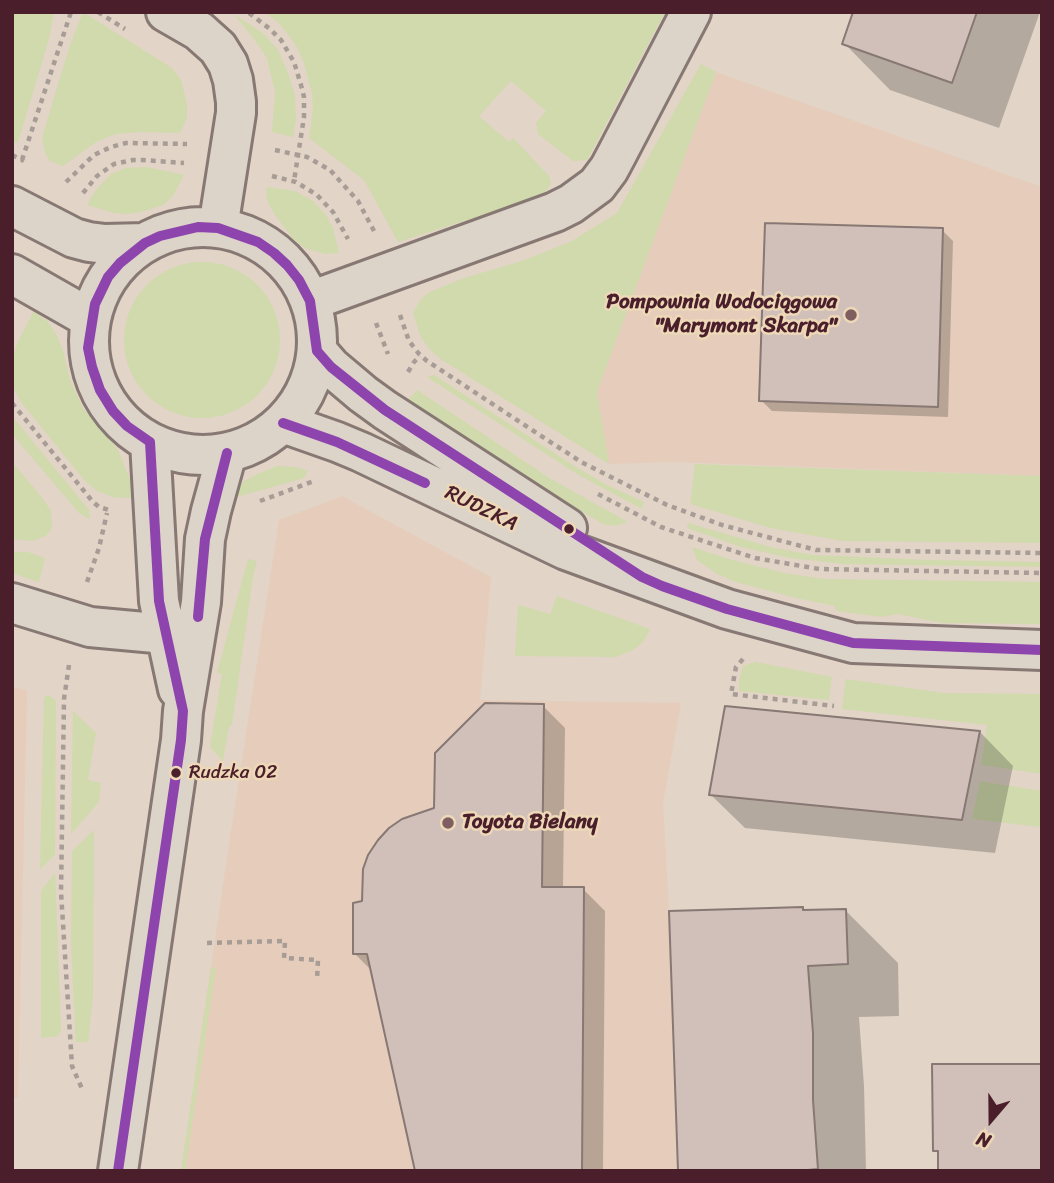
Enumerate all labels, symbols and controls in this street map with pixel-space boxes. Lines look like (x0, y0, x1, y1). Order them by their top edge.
place label: Pompownia Wodociągowa "Marymont Skarpa" (606, 290, 837, 340)
marker: Pompownia Wodociągowa "Marymont Skarpa" (843, 307, 859, 323)
street label: RUDZKA (441, 481, 521, 537)
unlabelled marker (562, 522, 576, 536)
place label: Rudzka 02 (189, 762, 277, 784)
marker: Rudzka 02 (169, 766, 183, 780)
place label: Toyota Bielany (462, 810, 598, 836)
marker: Toyota Bielany (440, 815, 456, 831)
north arrow (956, 1085, 1026, 1155)
text: N (972, 1122, 995, 1158)

